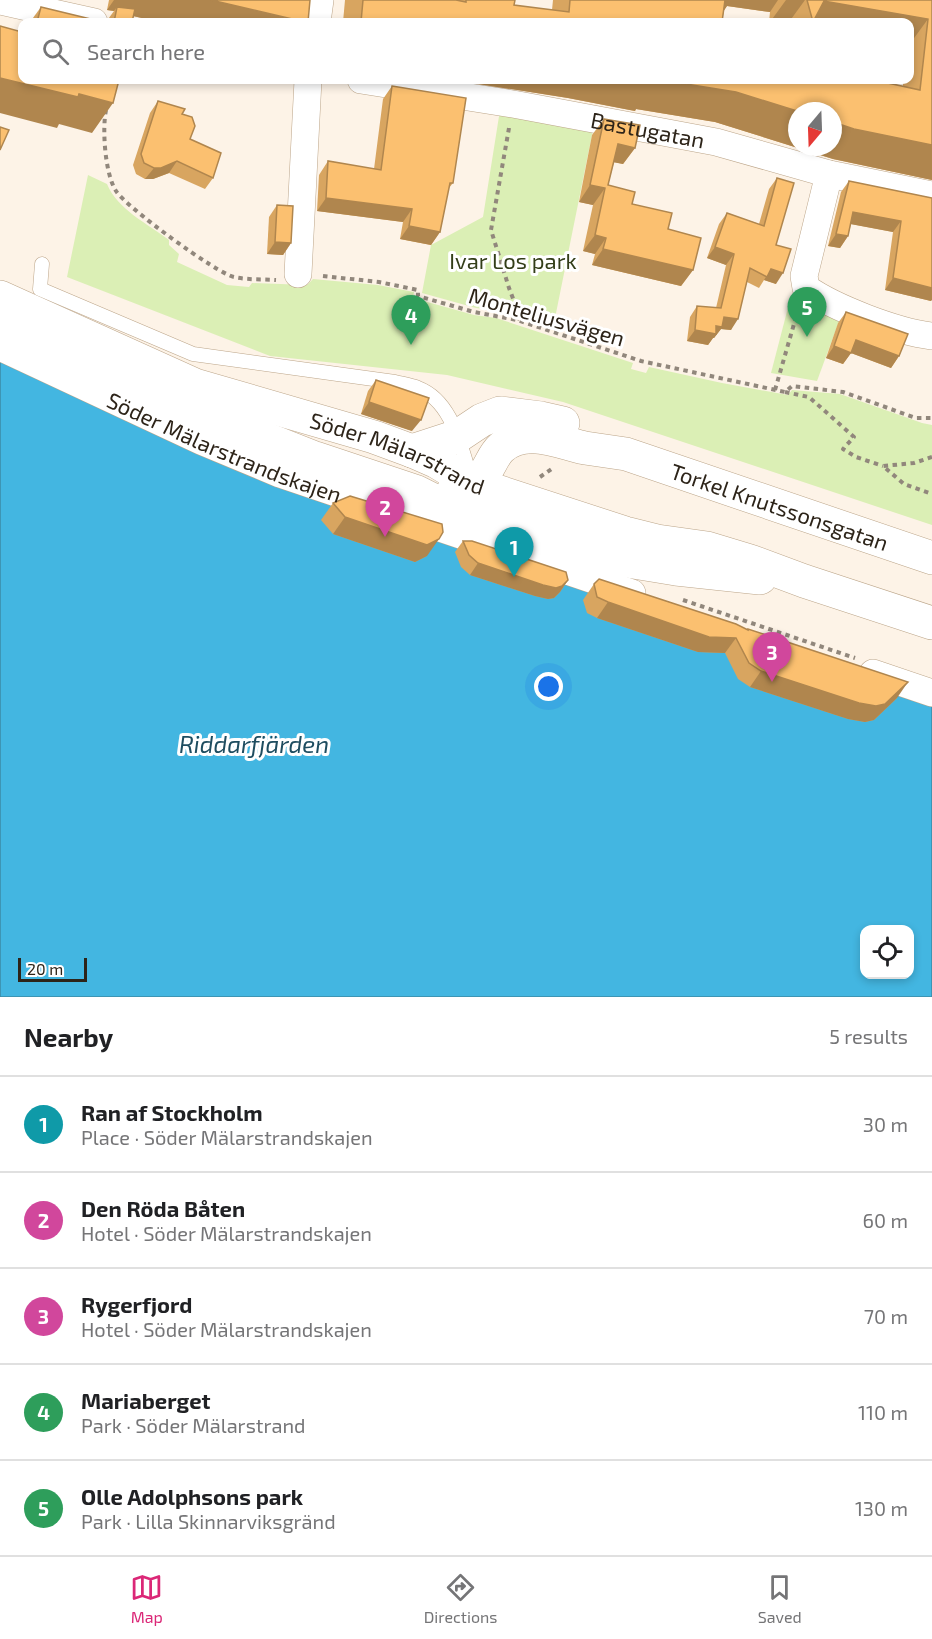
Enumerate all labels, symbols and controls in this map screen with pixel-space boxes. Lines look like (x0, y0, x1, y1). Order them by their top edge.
search box (18, 18, 914, 84)
icon: search (39, 35, 72, 68)
text: Search here (87, 38, 205, 64)
north arrow (788, 102, 842, 156)
street label: Bastugatan (589, 106, 707, 153)
park label: Ivar Los park (449, 247, 577, 273)
street label: Monteliusvägen (466, 281, 628, 351)
pin: 5 (788, 288, 826, 337)
pin: 4 (392, 296, 430, 345)
street label: Söder Mälarstrandskajen (103, 386, 345, 507)
street label: Söder Mälarstrand (307, 406, 488, 499)
street label: Torkel Knutssonsgatan (667, 457, 892, 555)
pin: 2 (366, 488, 404, 537)
pin: 1 (494, 528, 534, 577)
pin: 3 (752, 632, 792, 682)
your location (534, 672, 563, 701)
water label: Riddarfjärden (179, 729, 329, 758)
map controls (860, 925, 914, 979)
button: locate (860, 925, 914, 979)
scale bar (18, 955, 87, 983)
text: 20 m (27, 959, 63, 978)
text: Nearby (24, 1021, 113, 1052)
text: 5 results (829, 1024, 908, 1048)
text: Ran af Stockholm (81, 1099, 263, 1125)
text: 1 (39, 1112, 48, 1136)
text: 30 m (863, 1112, 908, 1136)
text: Place · Söder Mälarstrandskajen (81, 1125, 373, 1149)
text: Den Röda Båten (81, 1195, 245, 1221)
text: 2 (38, 1208, 49, 1232)
text: 60 m (863, 1208, 908, 1232)
text: Hotel · Söder Mälarstrandskajen (81, 1221, 372, 1245)
text: Rygerfjord (81, 1291, 192, 1317)
text: 3 (38, 1304, 49, 1328)
text: 70 m (864, 1304, 908, 1328)
text: Hotel · Söder Mälarstrandskajen (81, 1317, 372, 1341)
text: Mariaberget (81, 1387, 211, 1413)
text: 4 (37, 1400, 50, 1424)
text: 110 m (858, 1400, 908, 1424)
text: Park · Söder Mälarstrand (81, 1413, 306, 1437)
text: Olle Adolphsons park (81, 1483, 303, 1509)
text: 5 (38, 1496, 49, 1520)
text: 130 m (855, 1496, 908, 1520)
text: Park · Lilla Skinnarviksgränd (81, 1509, 336, 1533)
tab: Map (130, 1571, 163, 1626)
tab: Directions (424, 1571, 497, 1626)
tab: Saved (758, 1571, 802, 1626)

